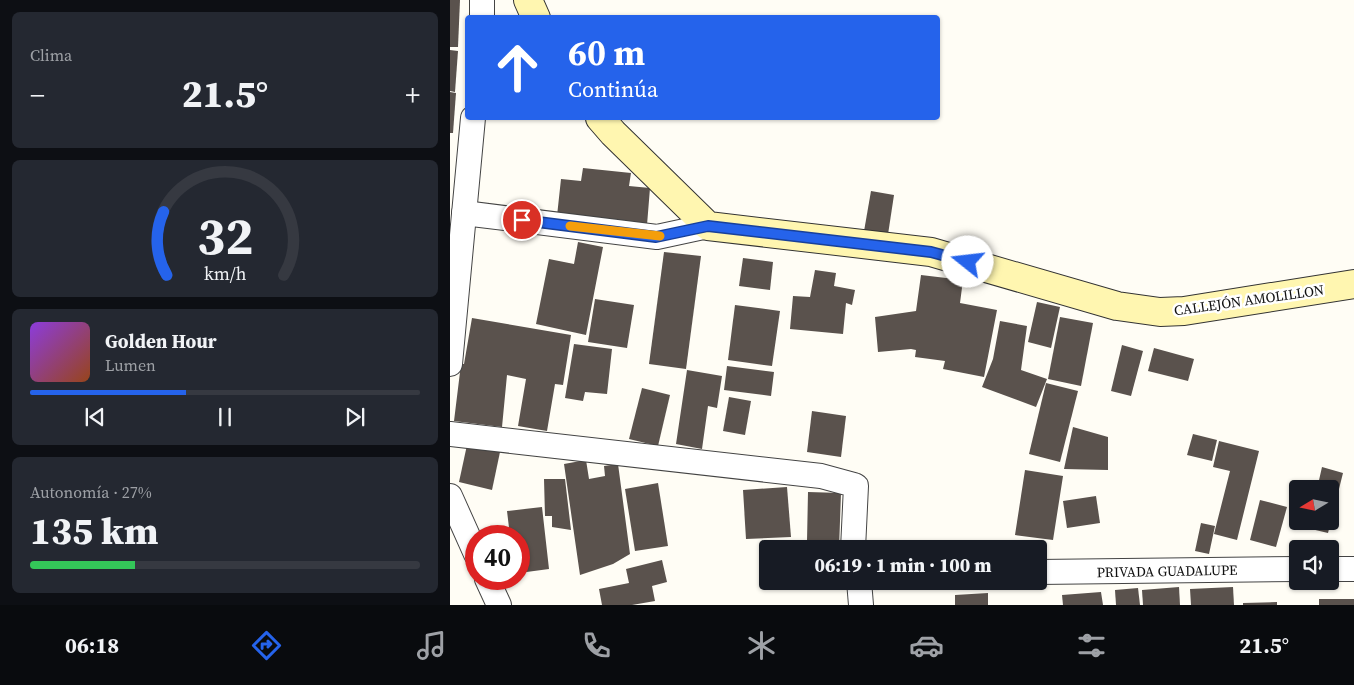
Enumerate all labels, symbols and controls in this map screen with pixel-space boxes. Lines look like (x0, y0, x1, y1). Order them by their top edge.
text: 60 m (568, 29, 645, 77)
icon: ahead (485, 35, 550, 100)
text: Clima (30, 44, 72, 66)
text: 21.5° (182, 68, 268, 120)
text: Continúa (568, 74, 658, 104)
text: − (30, 76, 45, 114)
text: + (405, 76, 420, 114)
pin (501, 199, 543, 241)
text: 32 (197, 200, 253, 271)
icon: arrive (508, 206, 536, 234)
position arrow (941, 235, 993, 287)
text: km/h (204, 261, 247, 286)
street label: CALLEJÓN AMOLILLON (1173, 280, 1325, 320)
text: Golden Hour (105, 328, 217, 354)
text: Lumen (105, 354, 156, 376)
icon: previous (81, 403, 109, 431)
icon: pause (211, 403, 239, 431)
icon: next (341, 403, 369, 431)
north arrow (1289, 480, 1339, 530)
map controls (1289, 480, 1339, 590)
text: Autonomía · 27% (30, 481, 152, 503)
text: 135 km (30, 505, 158, 557)
speed limit sign: 40 (465, 525, 530, 590)
button: sound (1289, 540, 1339, 590)
text: 06:19 · 1 min · 100 m (814, 552, 992, 578)
street label: PRIVADA GUADALUPE (1096, 560, 1238, 582)
icon: directions (249, 628, 284, 663)
icon: music (414, 628, 449, 663)
icon: phone (579, 628, 614, 663)
icon: climate (744, 628, 779, 663)
icon: car (909, 628, 944, 663)
icon: filters (1074, 628, 1109, 663)
text: 06:18 (65, 630, 119, 660)
text: 21.5° (1239, 630, 1289, 660)

